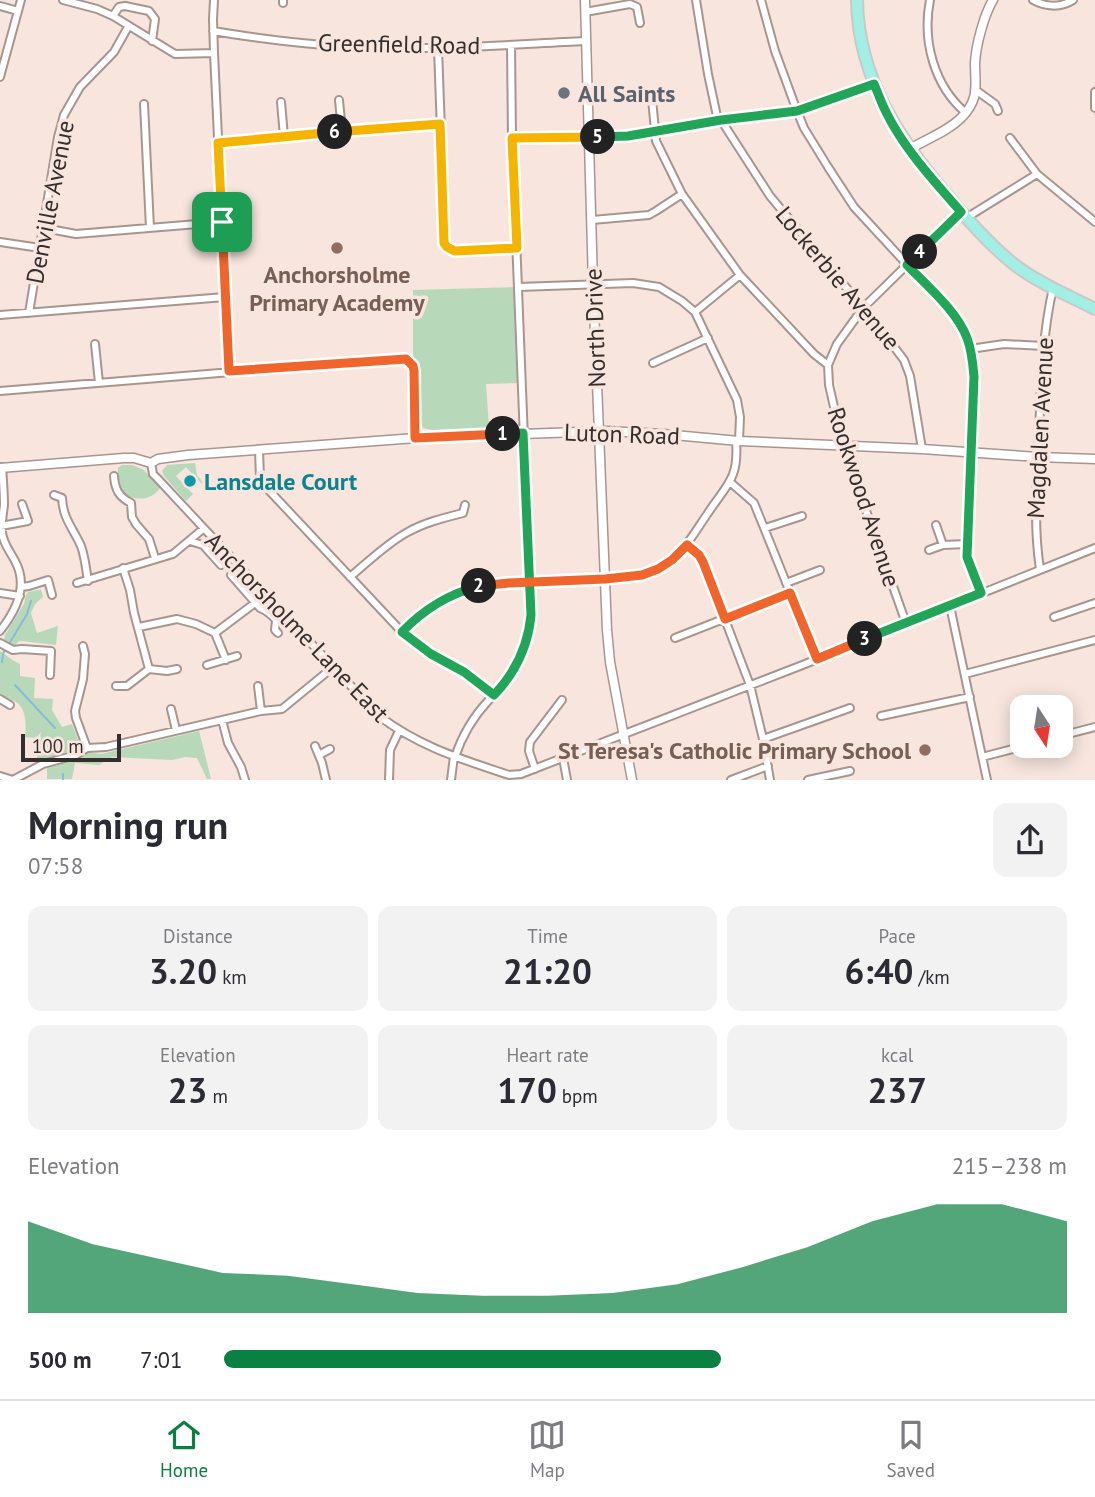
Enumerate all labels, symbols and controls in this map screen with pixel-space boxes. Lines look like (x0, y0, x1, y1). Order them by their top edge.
street label: Greenfield Road (318, 27, 480, 61)
place label: All Saints (578, 78, 675, 109)
marker: All Saints (556, 85, 572, 101)
pin: 6 (318, 114, 352, 150)
street label: Denville Avenue (19, 118, 81, 286)
text: 6 (329, 119, 340, 143)
pin: 5 (580, 120, 616, 154)
text: 5 (592, 124, 603, 148)
pin (192, 192, 252, 252)
street label: Lockerbie Avenue (769, 200, 907, 356)
icon: arrive (203, 203, 241, 241)
pin: 4 (902, 234, 937, 270)
text: 4 (914, 239, 925, 263)
marker: Anchorsholme Primary Academy (329, 240, 345, 256)
place label: Anchorsholme Primary Academy (249, 259, 425, 318)
street label: North Drive (577, 268, 613, 388)
street label: Magdalen Avenue (1020, 337, 1060, 519)
street label: Rookwood Avenue (820, 403, 908, 591)
pin: 1 (486, 416, 520, 452)
street label: Luton Road (564, 416, 680, 452)
text: 1 (497, 421, 508, 445)
place label: Lansdale Court (204, 466, 358, 497)
marker: Lansdale Court (182, 473, 198, 489)
street label: Anchorsholme Lane East (198, 526, 396, 728)
pin: 2 (462, 568, 496, 604)
text: 2 (473, 573, 484, 597)
pin: 3 (848, 622, 882, 656)
text: 3 (859, 626, 870, 650)
north arrow (1010, 695, 1073, 758)
map controls (1010, 695, 1073, 758)
scale bar (21, 730, 121, 762)
text: 100 m (32, 734, 84, 758)
place label: St Teresa's Catholic Primary School (558, 735, 912, 766)
marker: St Teresa's Catholic Primary School (917, 742, 933, 758)
text: Morning run (28, 800, 228, 849)
button: share (993, 803, 1067, 877)
text: 07:58 (28, 851, 83, 880)
text: Distance (163, 924, 233, 948)
text: Time (527, 924, 568, 948)
text: Pace (879, 924, 916, 948)
text: 3.20 (149, 948, 217, 994)
text: 21:20 (503, 948, 592, 994)
text: 6:40 (845, 948, 913, 994)
text: km (217, 965, 247, 989)
text: /km (913, 965, 950, 989)
text: Elevation (160, 1043, 236, 1067)
text: Heart rate (506, 1043, 589, 1067)
text: kcal (881, 1043, 913, 1067)
text: 23 (168, 1067, 207, 1113)
text: 170 (497, 1067, 557, 1113)
text: 237 (867, 1067, 927, 1113)
text: m (207, 1084, 228, 1108)
text: bpm (557, 1084, 598, 1108)
text: Elevation (28, 1151, 120, 1180)
text: 215–238 m (952, 1151, 1067, 1180)
text: 500 m (28, 1345, 91, 1374)
text: 7:01 (140, 1345, 183, 1374)
tab: Home (160, 1416, 208, 1482)
tab: Map (528, 1416, 566, 1482)
tab: Saved (887, 1416, 935, 1482)

